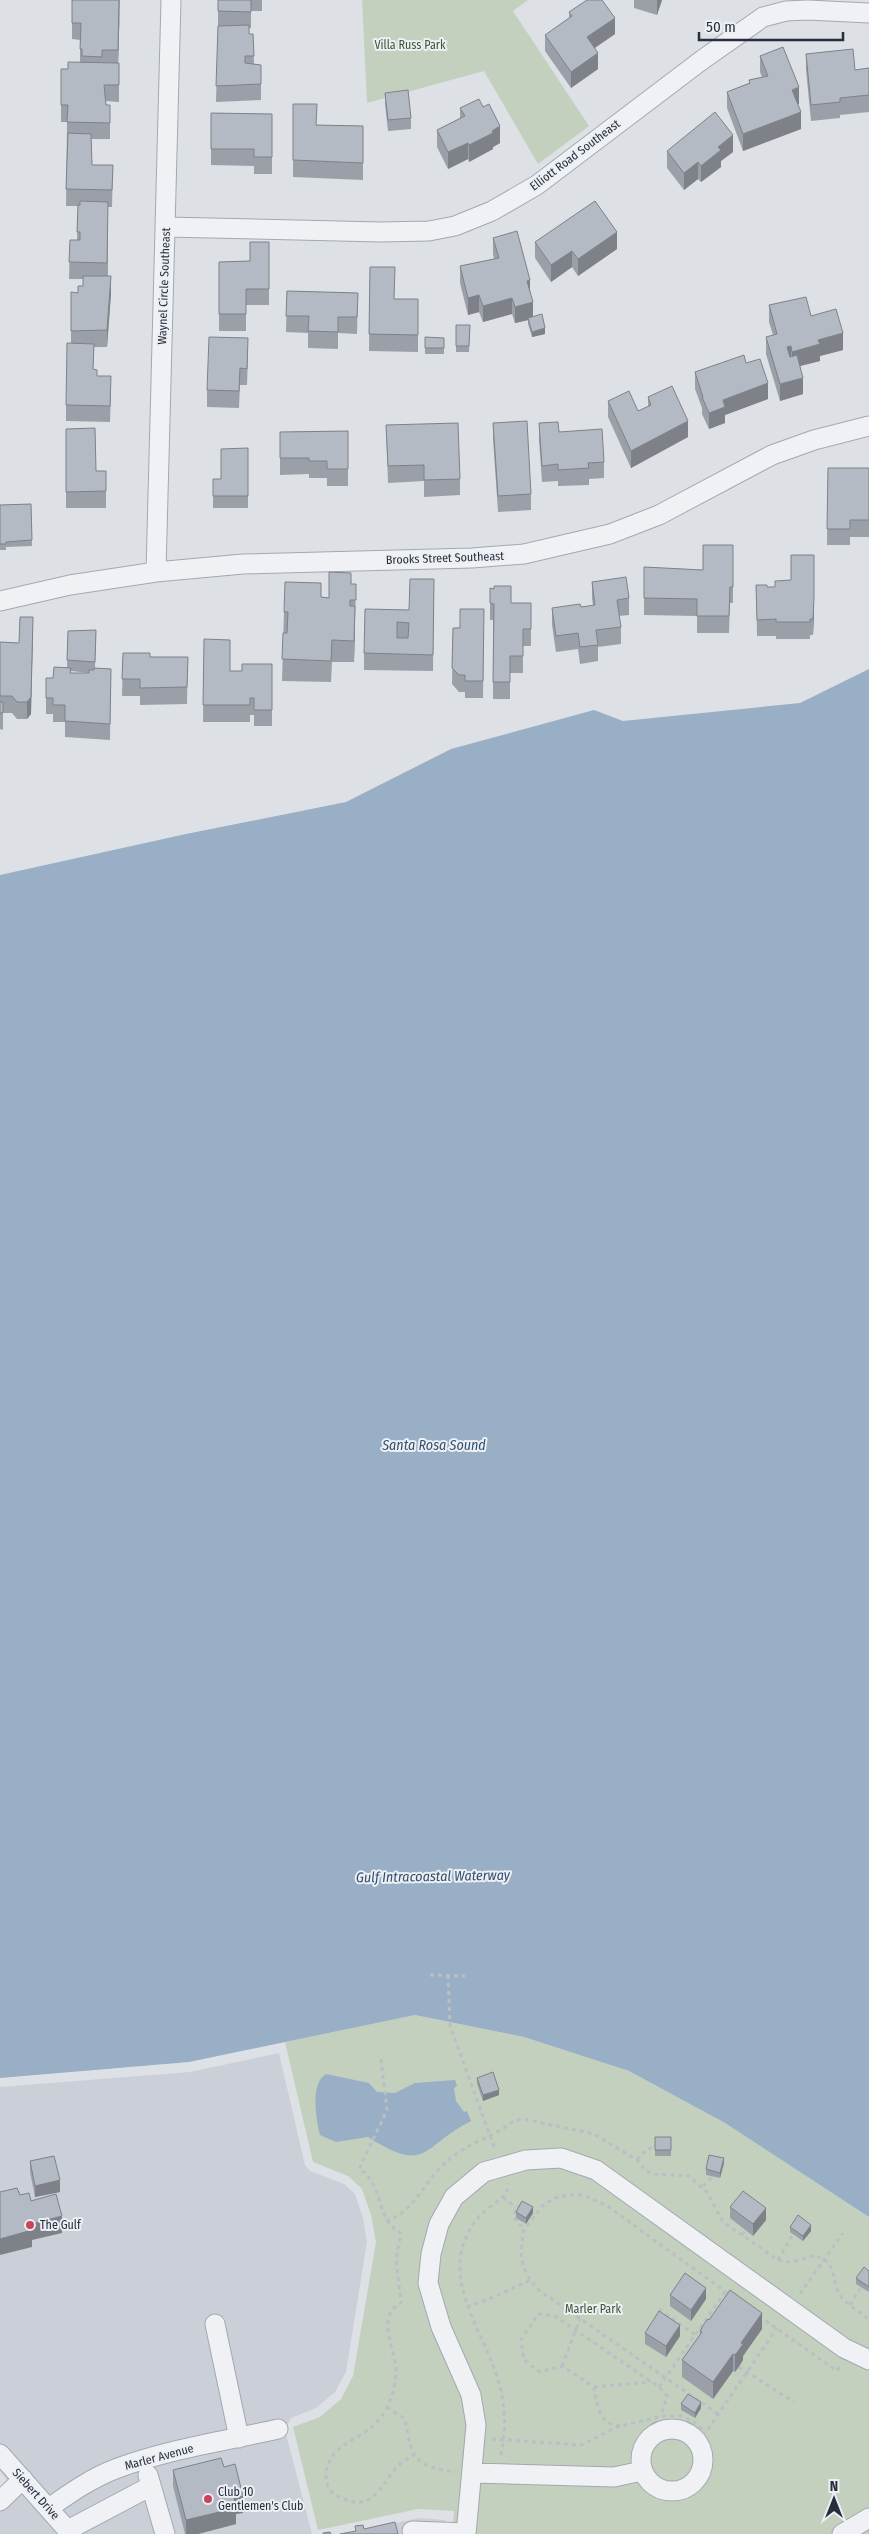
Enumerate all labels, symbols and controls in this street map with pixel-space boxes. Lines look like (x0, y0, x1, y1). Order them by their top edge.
scale bar (699, 10, 843, 42)
text: 50 m (706, 18, 736, 36)
park label: Villa Russ Park (374, 38, 446, 52)
street label: Elliott Road Southeast (527, 117, 623, 193)
street label: Waynel Circle Southeast (155, 227, 173, 345)
street label: Brooks Street Southeast (386, 549, 504, 567)
water label: Santa Rosa Sound (381, 1437, 486, 1454)
water label: Gulf Intracoastal Waterway (356, 1867, 511, 1886)
place label: The Gulf (40, 2218, 82, 2232)
marker: The Gulf (24, 2219, 36, 2231)
park label: Marler Park (565, 2302, 621, 2316)
street label: Marler Avenue (123, 2441, 195, 2473)
street label: Siebert Drive (10, 2466, 63, 2522)
north arrow (809, 2474, 859, 2524)
text: N (830, 2478, 838, 2495)
place label: Club 10 Gentlemen's Club (218, 2485, 303, 2513)
marker: Club 10 Gentlemen's Club (202, 2493, 214, 2505)

